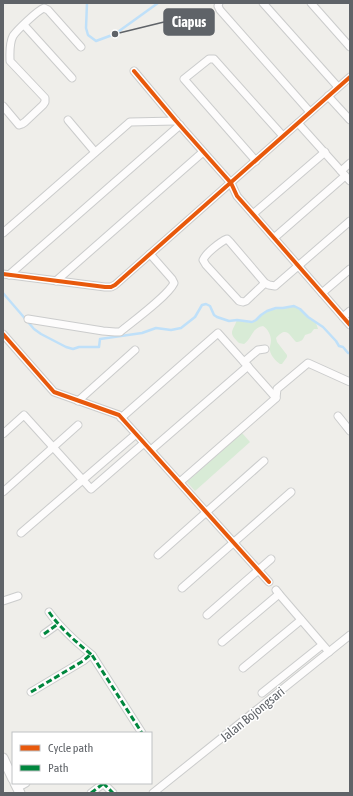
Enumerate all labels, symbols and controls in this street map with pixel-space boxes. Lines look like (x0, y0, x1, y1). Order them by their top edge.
callout: Ciapus (164, 9, 214, 35)
text: Ciapus (172, 14, 206, 30)
street label: Jalan Bojongsari (217, 684, 288, 745)
legend (12, 732, 152, 784)
text: Cycle path (48, 741, 93, 755)
text: Path (48, 761, 69, 775)

